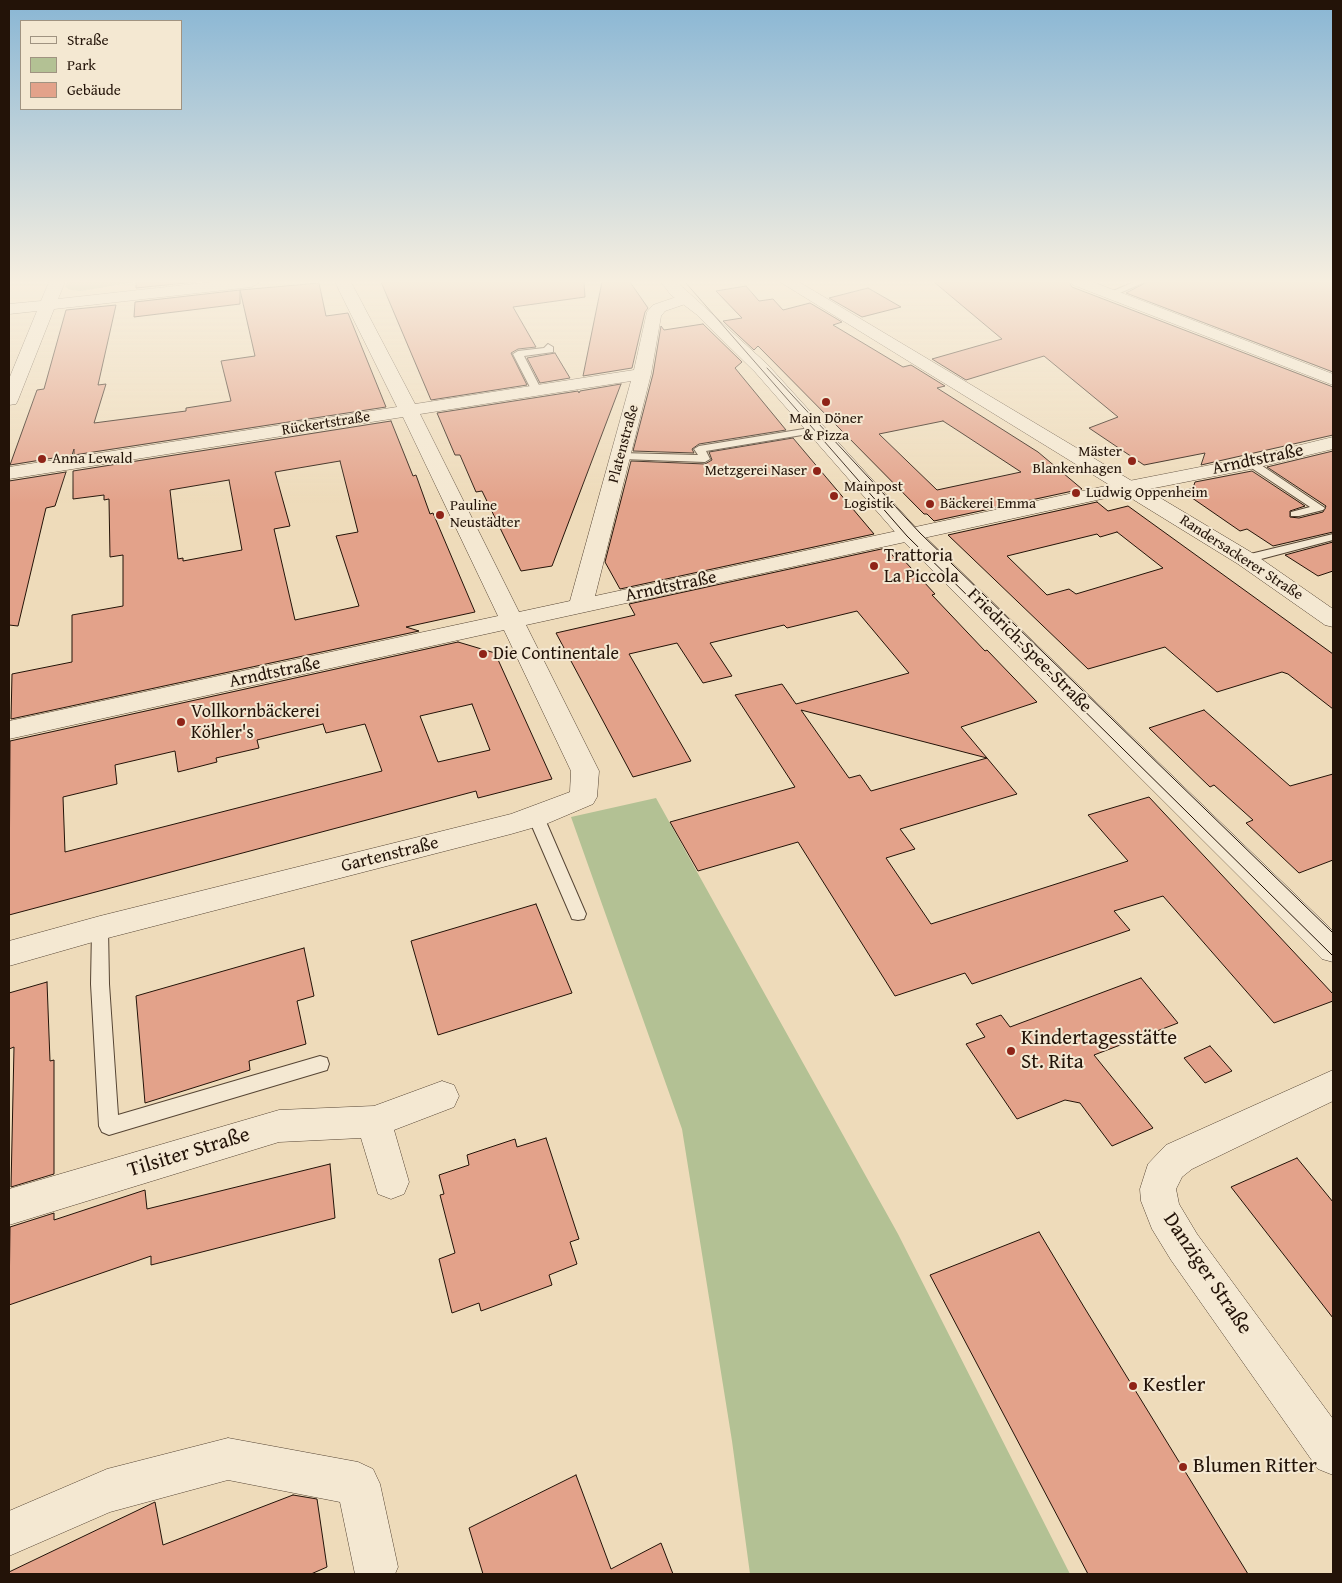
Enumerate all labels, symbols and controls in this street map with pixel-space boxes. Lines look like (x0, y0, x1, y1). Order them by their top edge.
legend (20, 20, 182, 110)
text: Straße (67, 29, 109, 50)
text: Park (67, 54, 96, 75)
text: Gebäude (67, 79, 121, 100)
marker: Main Döner & Pizza (820, 396, 832, 408)
street label: Platenstraße (605, 403, 643, 485)
street label: Rückertstraße (281, 408, 371, 440)
place label: Main Döner & Pizza (789, 410, 863, 445)
street label: Arndtstraße (1210, 440, 1306, 480)
place label: Mäster Blankenhagen (1033, 443, 1122, 478)
place label: Anna Lewald (52, 450, 132, 468)
marker: Anna Lewald (36, 453, 48, 465)
marker: Mäster Blankenhagen (1126, 455, 1138, 467)
place label: Metzgerei Naser (705, 462, 807, 480)
marker: Metzgerei Naser (811, 465, 823, 477)
place label: Mainpost Logistik (844, 478, 903, 513)
place label: Ludwig Oppenheim (1086, 484, 1208, 502)
marker: Ludwig Oppenheim (1070, 487, 1082, 499)
marker: Mainpost Logistik (828, 490, 840, 502)
place label: Bäckerei Emma (940, 495, 1036, 513)
place label: Pauline Neustädter (450, 497, 520, 532)
marker: Bäckerei Emma (924, 498, 936, 510)
marker: Pauline Neustädter (434, 509, 446, 521)
street label: Randersackerer Straße (1176, 511, 1306, 605)
place label: Trattoria La Piccola (884, 545, 959, 588)
marker: Trattoria La Piccola (868, 560, 880, 572)
street label: Arndtstraße (623, 567, 719, 607)
street label: Friedrich-Spee-Straße (962, 584, 1096, 718)
place label: Die Continentale (493, 643, 619, 665)
marker: Die Continentale (477, 648, 489, 660)
street label: Arndtstraße (227, 653, 323, 693)
place label: Vollkornbäckerei Köhler's (191, 701, 320, 744)
marker: Vollkornbäckerei Köhler's (175, 716, 187, 728)
street label: Gartenstraße (339, 832, 441, 878)
place label: Kindertagesstätte St. Rita (1021, 1026, 1177, 1076)
marker: Kindertagesstätte St. Rita (1005, 1045, 1017, 1057)
street label: Tilsiter Straße (125, 1122, 253, 1184)
street label: Danziger Straße (1157, 1208, 1257, 1340)
place label: Kestler (1143, 1373, 1205, 1399)
marker: Kestler (1127, 1380, 1139, 1392)
place label: Blumen Ritter (1193, 1454, 1317, 1480)
marker: Blumen Ritter (1177, 1461, 1189, 1473)

